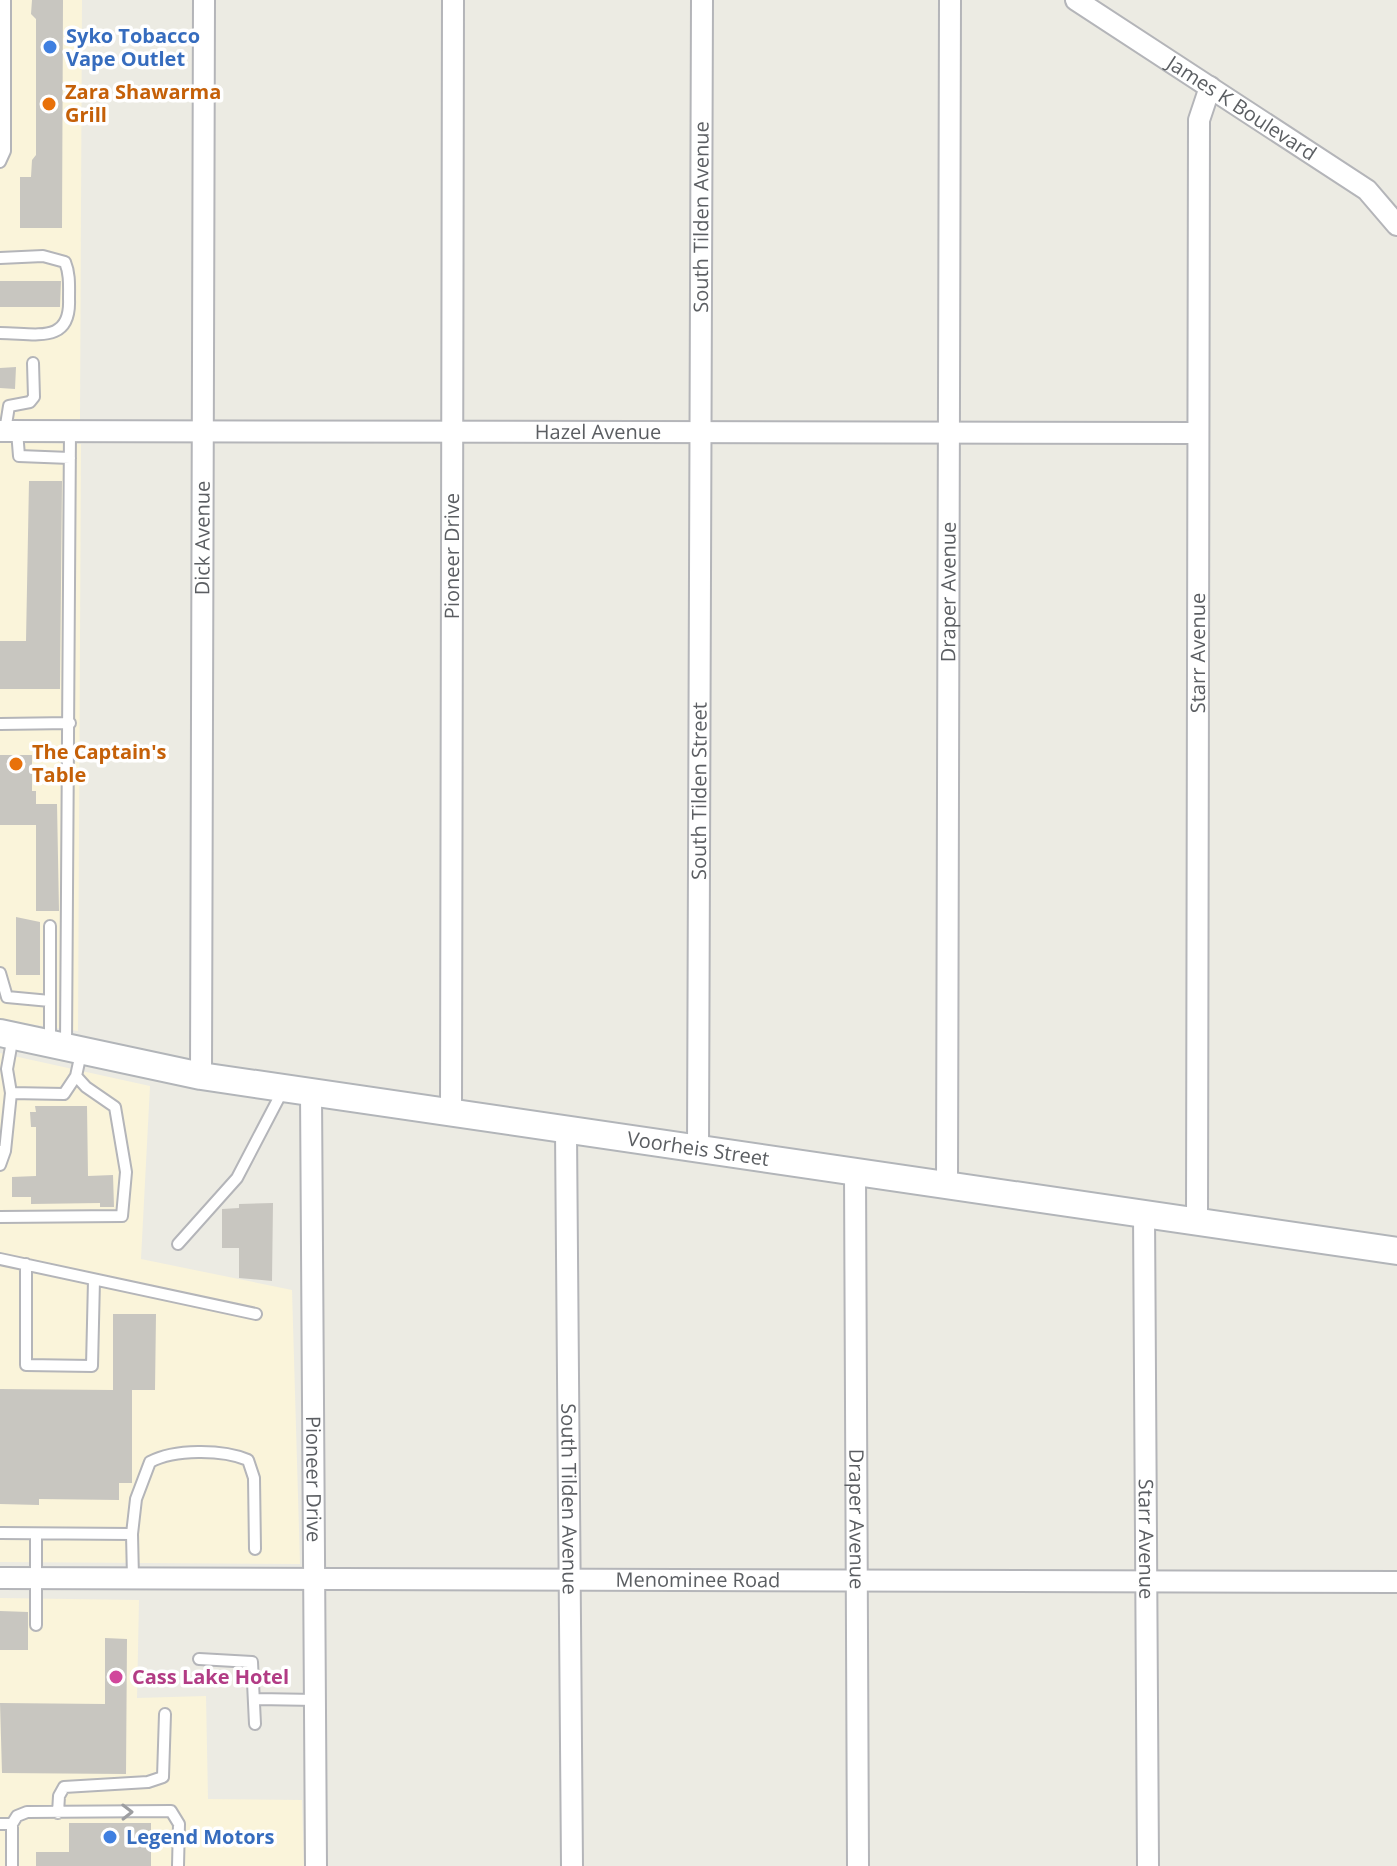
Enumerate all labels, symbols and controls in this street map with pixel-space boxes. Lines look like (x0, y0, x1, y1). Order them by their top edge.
place label: Syko Tobacco Vape Outlet (66, 22, 200, 72)
marker: Syko Tobacco Vape Outlet (41, 38, 59, 56)
street label: James K Boulevard (1160, 48, 1322, 167)
place label: Zara Shawarma Grill (65, 78, 221, 128)
marker: Zara Shawarma Grill (40, 95, 58, 113)
street label: South Tilden Avenue (687, 121, 715, 313)
street label: Hazel Avenue (535, 418, 661, 445)
street label: Dick Avenue (188, 481, 216, 595)
street label: Pioneer Drive (438, 493, 465, 619)
street label: Draper Avenue (934, 522, 962, 662)
street label: Starr Avenue (1184, 593, 1211, 713)
street label: South Tilden Street (685, 702, 713, 880)
place label: The Captain's Table (32, 738, 167, 788)
marker: The Captain's Table (7, 755, 25, 773)
street label: Voorheis Street (625, 1125, 771, 1172)
street label: South Tilden Avenue (555, 1403, 584, 1595)
street label: Pioneer Drive (300, 1416, 328, 1542)
street label: Draper Avenue (843, 1449, 871, 1589)
street label: Starr Avenue (1133, 1479, 1160, 1599)
street label: Menominee Road (616, 1566, 780, 1593)
place label: Cass Lake Hotel (132, 1663, 289, 1690)
marker: Cass Lake Hotel (107, 1668, 125, 1686)
one-way arrow (121, 1803, 134, 1820)
place label: Legend Motors (126, 1823, 275, 1850)
marker: Legend Motors (101, 1828, 119, 1846)

